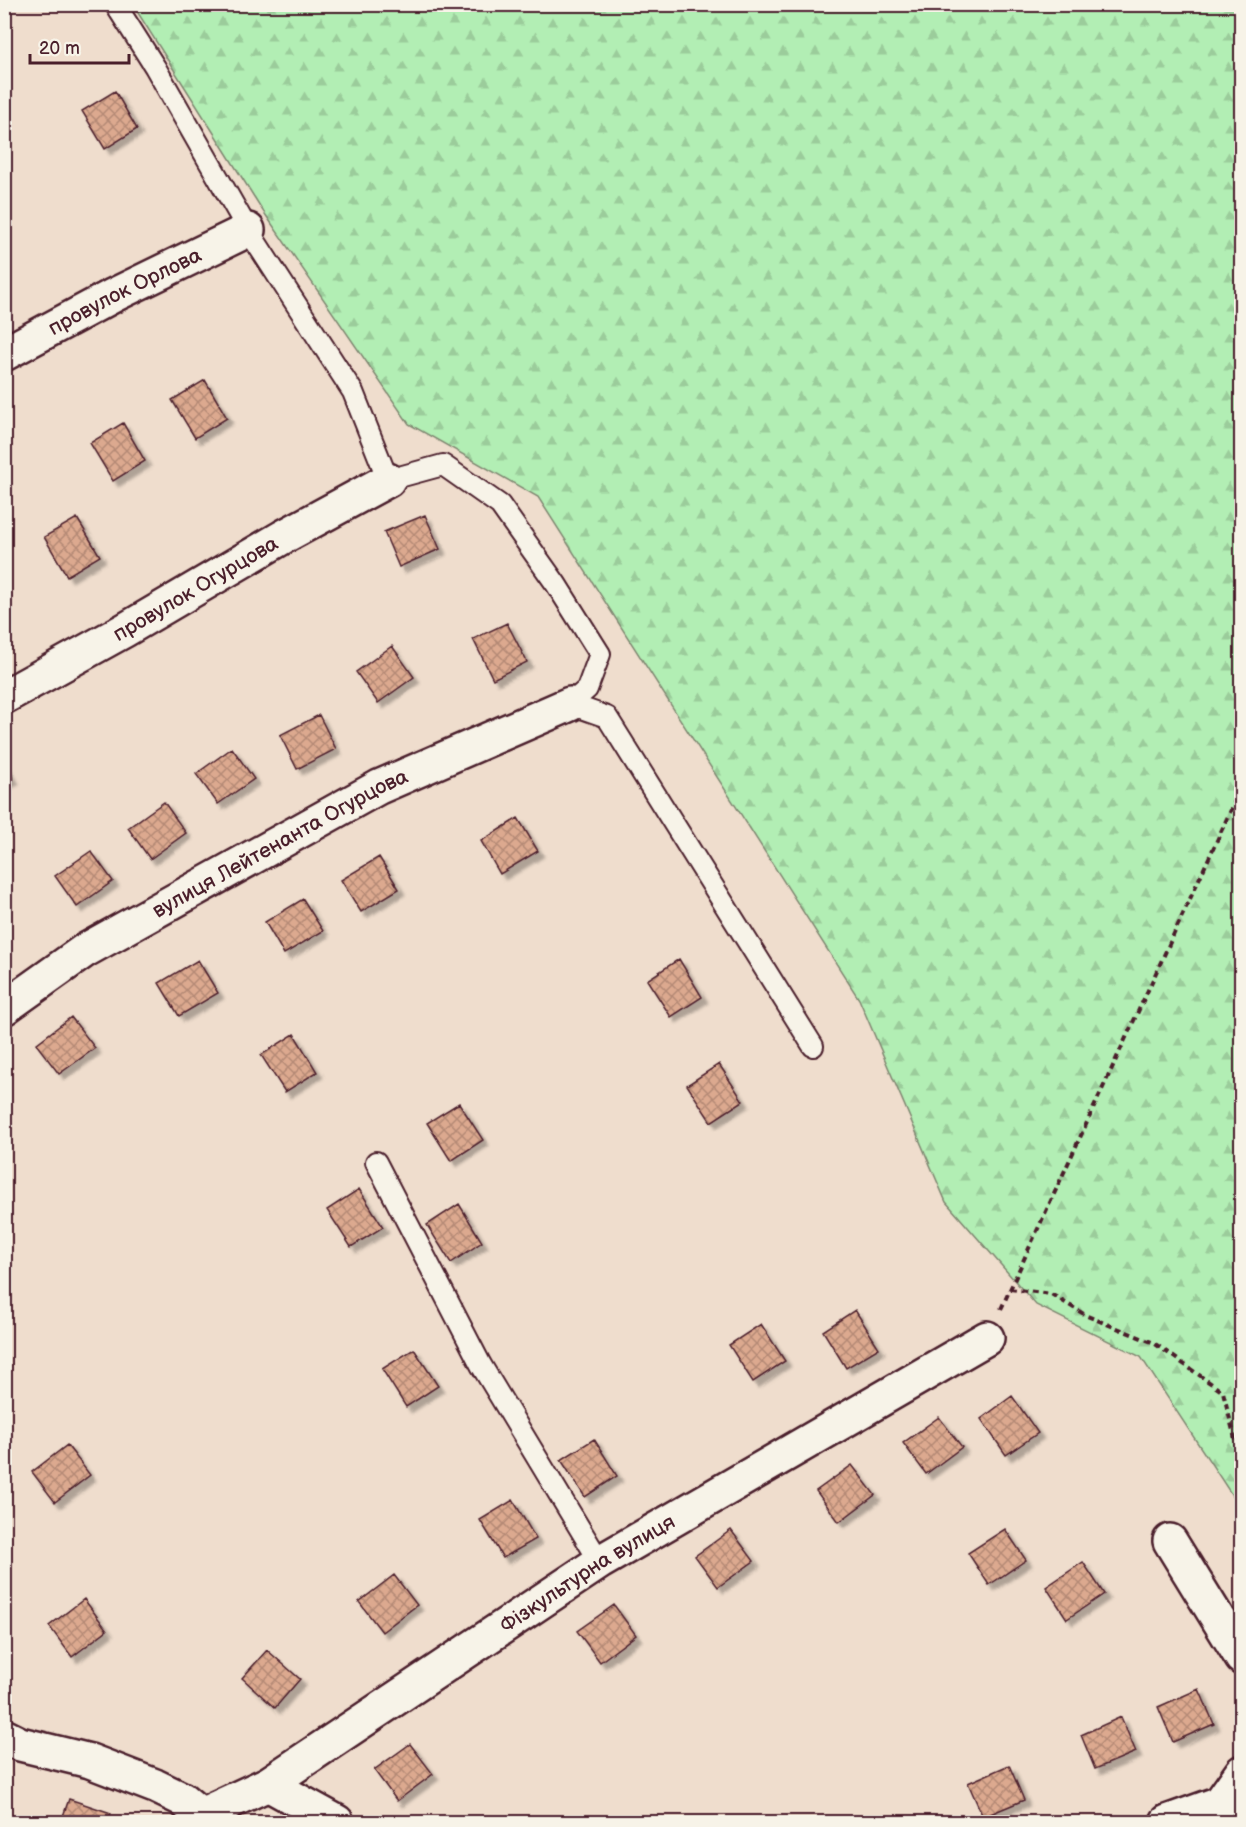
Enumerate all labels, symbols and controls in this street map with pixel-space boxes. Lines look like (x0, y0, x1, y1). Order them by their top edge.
scale bar (30, 27, 129, 65)
text: 20 m (39, 38, 80, 59)
street label: провулок Орлова (44, 242, 206, 341)
street label: провулок Огурцова (109, 530, 283, 647)
street label: вулиця Лейтенанта Огурцова (148, 763, 412, 923)
street label: Фізкультурна вулиця (495, 1509, 679, 1638)

